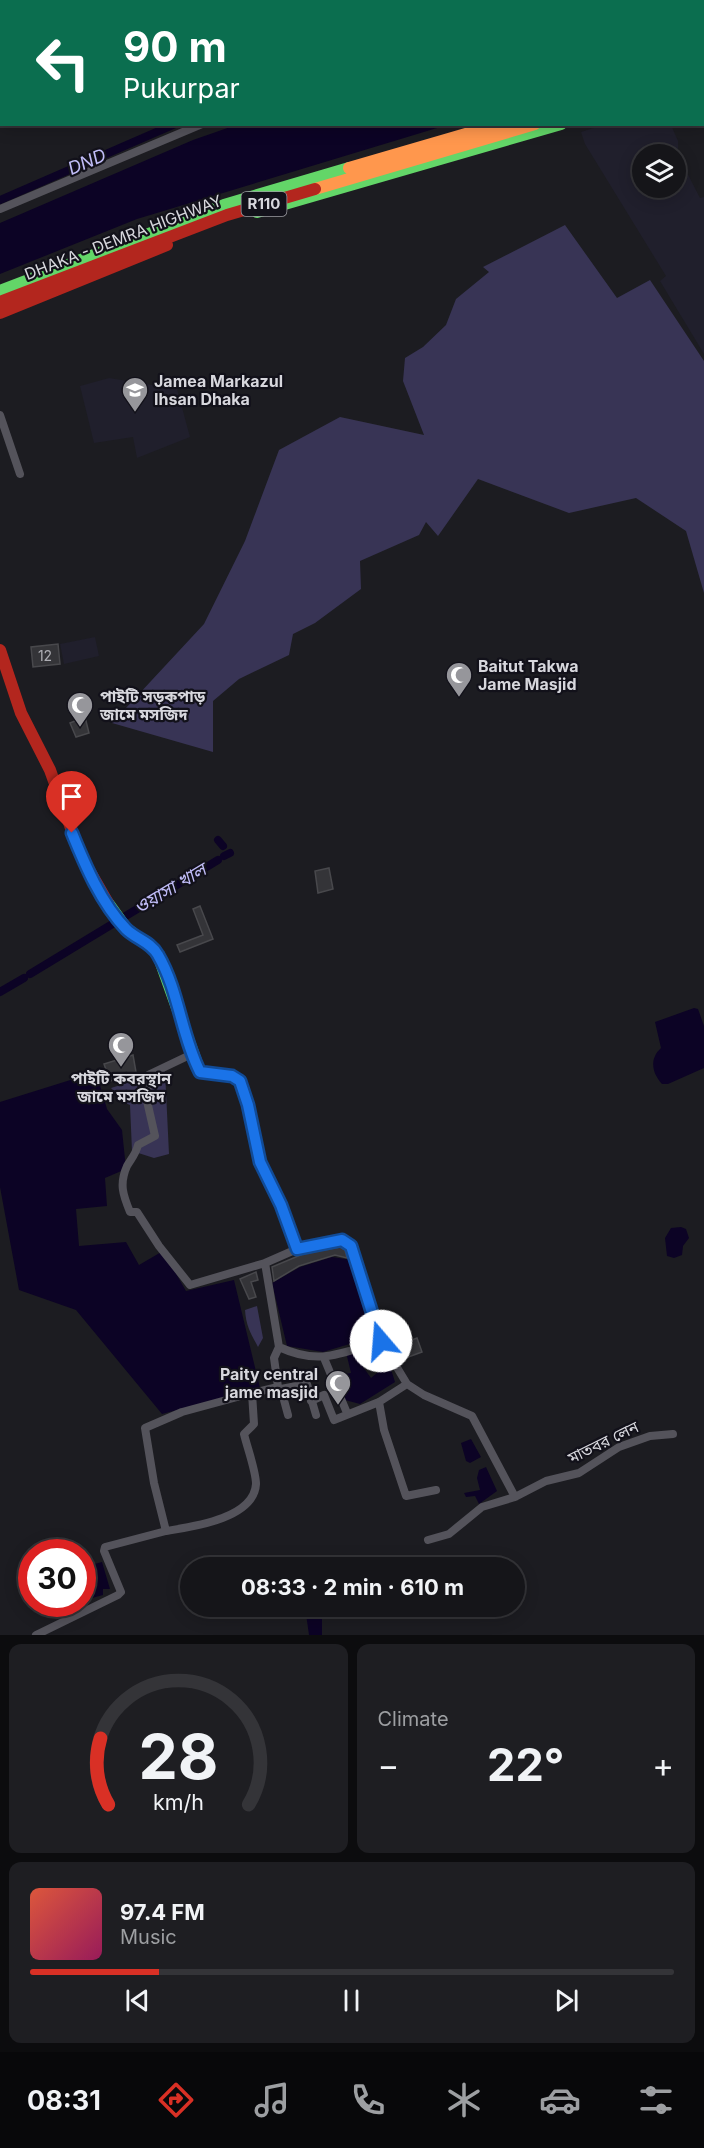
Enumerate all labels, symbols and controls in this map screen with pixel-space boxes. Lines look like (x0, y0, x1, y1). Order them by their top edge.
text: 90 m (123, 21, 227, 72)
icon: left (24, 24, 102, 102)
text: Pukurpar (123, 72, 240, 105)
water label: DND (65, 144, 109, 179)
map controls (632, 144, 686, 198)
button: layers (632, 144, 686, 198)
street label: DHAKA - DEMRA HIGHWAY (22, 190, 225, 284)
road number: R110 (242, 192, 286, 216)
place label: Jamea Markazul Ihsan Dhaka (154, 371, 283, 409)
school or university icon: Jamea Markazul Ihsan Dhaka (120, 375, 150, 413)
house number: 12 (38, 647, 52, 664)
place label: Baitut Takwa Jame Masjid (478, 656, 579, 694)
mosque icon: Baitut Takwa Jame Masjid (444, 660, 474, 698)
place label: পাইটি সড়কপাড় জামে মসজিদ (99, 686, 206, 724)
mosque icon: পাইটি সড়কপাড় জামে মসজিদ (65, 690, 95, 728)
pin (46, 771, 97, 833)
icon: arrive (55, 780, 88, 813)
water label: ওয়াসা খাল (130, 857, 213, 918)
mosque icon: পাইটি কবরস্থান জামে মসজিদ (106, 1030, 136, 1068)
place label: পাইটি কবরস্থান জামে মসজিদ (71, 1068, 172, 1106)
position arrow (349, 1309, 413, 1373)
place label: Paity central jame masjid (220, 1364, 318, 1402)
mosque icon: Paity central jame masjid (323, 1368, 353, 1406)
street label: মাতবর লেন (564, 1416, 642, 1468)
speed limit sign: 30 (18, 1539, 96, 1617)
text: 08:33 · 2 min · 610 m (241, 1574, 464, 1600)
text: Climate (378, 1707, 449, 1731)
text: 28 (138, 1719, 218, 1794)
text: 22° (487, 1737, 564, 1792)
text: − (378, 1745, 399, 1785)
text: + (652, 1745, 674, 1785)
text: km/h (153, 1790, 204, 1816)
text: 97.4 FM (120, 1899, 205, 1925)
text: Music (120, 1925, 177, 1949)
icon: previous (121, 1984, 154, 2017)
icon: pause (335, 1984, 368, 2017)
icon: next (550, 1984, 583, 2017)
icon: directions (155, 2079, 197, 2121)
icon: music (251, 2079, 293, 2121)
icon: phone (347, 2079, 389, 2121)
icon: climate (443, 2079, 485, 2121)
icon: car (539, 2079, 581, 2121)
icon: filters (635, 2079, 677, 2121)
text: 08:31 (27, 2084, 101, 2117)

